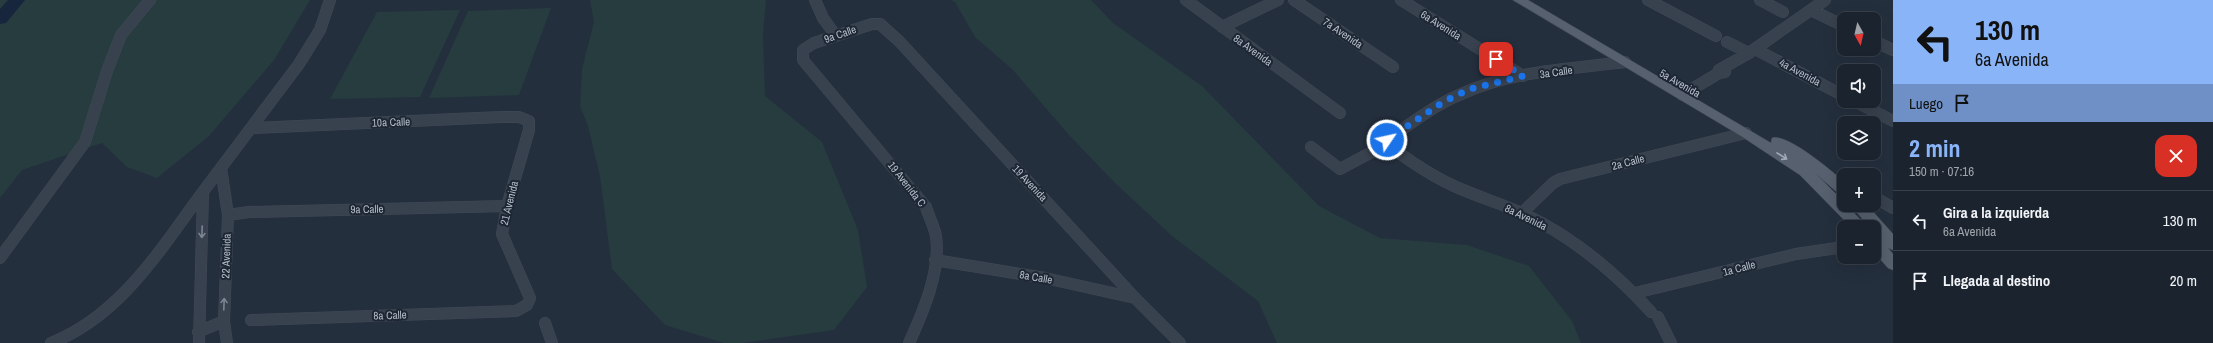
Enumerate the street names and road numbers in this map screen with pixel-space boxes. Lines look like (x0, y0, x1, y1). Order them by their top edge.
street label: 6a Avenida (1418, 7, 1464, 43)
street label: 7a Avenida (1320, 15, 1366, 51)
street label: 9a Calle (822, 22, 858, 46)
street label: 8a Avenida (1231, 31, 1275, 69)
street label: 4a Avenida (1777, 55, 1823, 89)
street label: 3a Calle (1539, 63, 1573, 81)
street label: 5a Avenida (1657, 66, 1703, 100)
street label: 10a Calle (372, 114, 410, 130)
street label: 2a Calle (1610, 151, 1646, 173)
street label: 19 Avenida C (885, 158, 929, 210)
street label: 19 Avenida (1010, 162, 1050, 204)
street label: 21 Avenida (497, 179, 521, 227)
street label: 8a Avenida (1503, 201, 1549, 233)
street label: 9a Calle (350, 202, 384, 216)
street label: 22 Avenida (218, 233, 234, 279)
street label: 1a Calle (1721, 257, 1757, 279)
street label: 8a Calle (1018, 267, 1054, 287)
street label: 8a Calle (373, 307, 407, 323)

